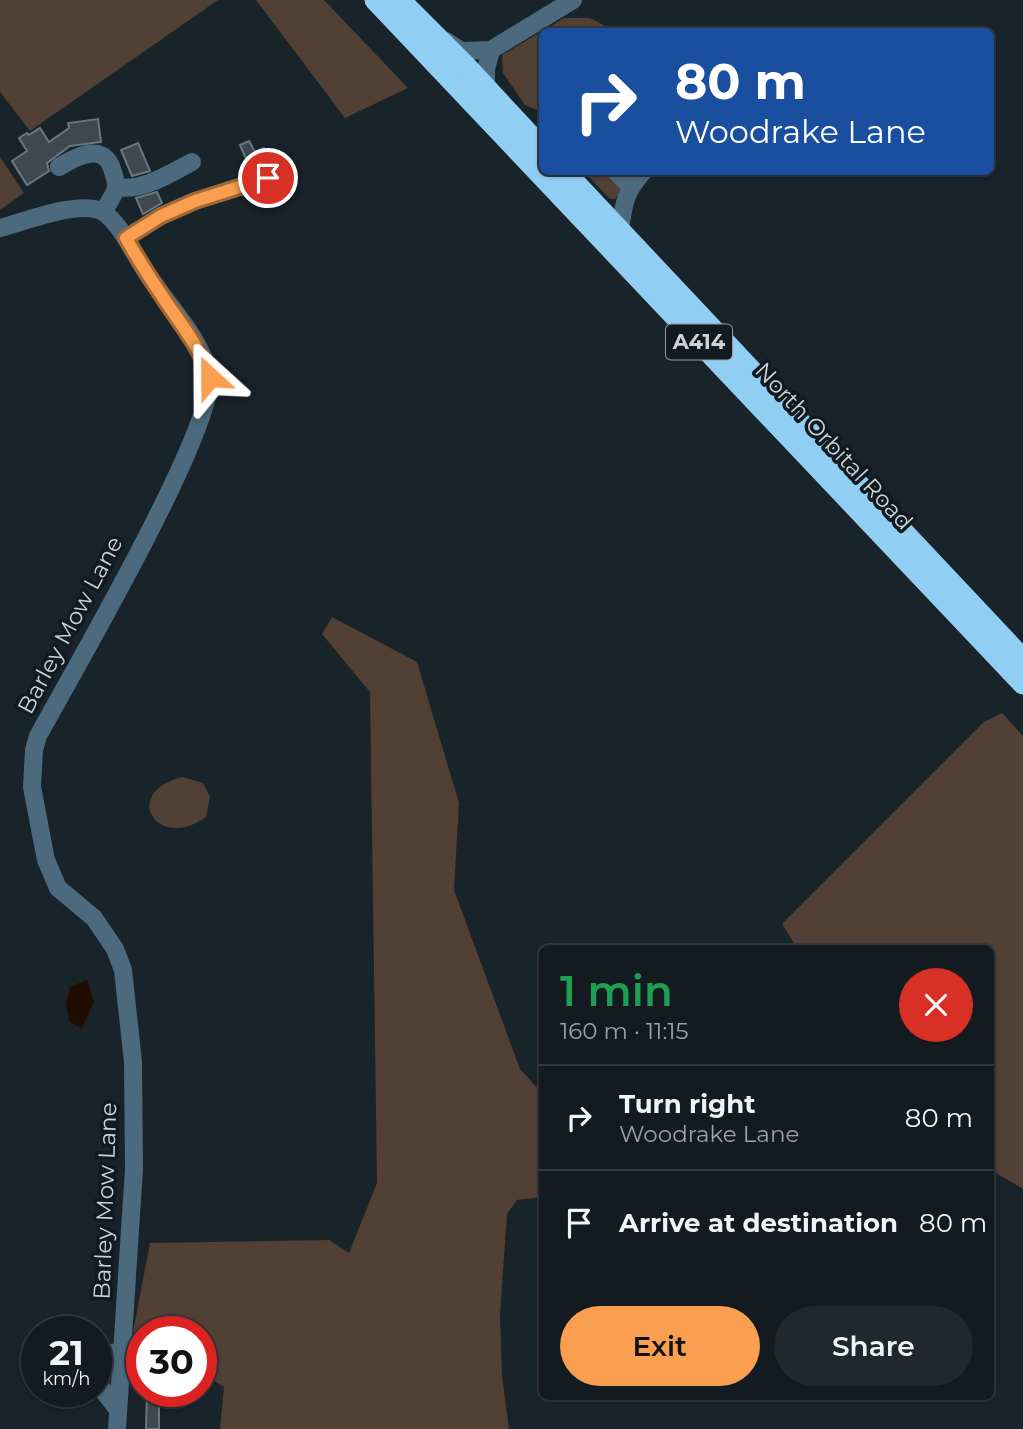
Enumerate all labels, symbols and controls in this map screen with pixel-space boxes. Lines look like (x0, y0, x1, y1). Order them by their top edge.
text: 80 m (675, 52, 806, 111)
icon: right (560, 56, 651, 147)
text: Woodrake Lane (675, 112, 926, 151)
pin (238, 148, 298, 208)
icon: arrive (249, 159, 287, 197)
road number: A414 (666, 324, 732, 360)
position arrow (173, 340, 247, 414)
street label: North Orbital Road (749, 357, 919, 535)
street label: Barley Mow Lane (11, 531, 129, 719)
text: 1 min (560, 965, 673, 1017)
button: close (899, 968, 973, 1042)
text: 160 m · 11:15 (560, 1017, 689, 1045)
text: Turn right (619, 1088, 755, 1120)
icon: right (560, 1099, 598, 1137)
street label: Barley Mow Lane (88, 1102, 122, 1300)
text: 80 m (905, 1102, 973, 1134)
text: Woodrake Lane (619, 1120, 799, 1148)
icon: arrive (560, 1204, 598, 1242)
text: Arrive at destination (619, 1207, 898, 1239)
text: 80 m (919, 1207, 987, 1239)
button: Exit (560, 1306, 760, 1386)
button: Share (774, 1306, 973, 1386)
speed limit sign: 30 (126, 1316, 217, 1407)
text: 21 (49, 1331, 84, 1374)
text: km/h (42, 1368, 91, 1390)

